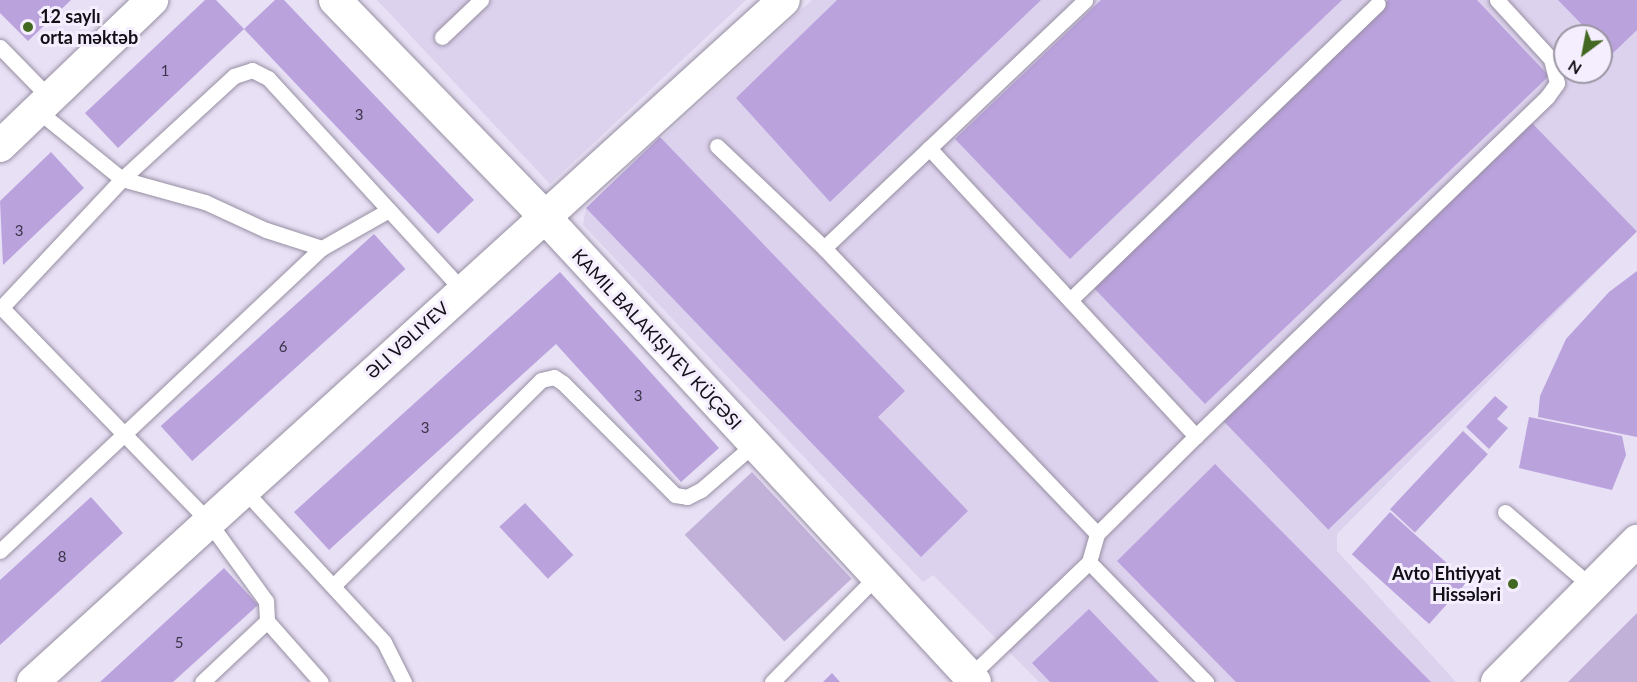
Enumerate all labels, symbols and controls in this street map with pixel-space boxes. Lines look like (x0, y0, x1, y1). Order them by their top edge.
place label: 12 saylı orta məktəb (40, 6, 138, 48)
marker: 12 saylı orta məktəb (21, 20, 35, 34)
north arrow (1553, 24, 1613, 84)
text: N (1564, 57, 1585, 79)
house number: 1 (161, 62, 169, 80)
house number: 3 (355, 106, 363, 124)
house number: 3 (15, 222, 23, 240)
street label: KAMIL BALAKIŞIYEV KÜÇƏSI (567, 244, 747, 434)
street label: ƏLI VƏLIYEV (361, 297, 453, 383)
house number: 6 (279, 338, 287, 356)
house number: 3 (634, 387, 642, 405)
house number: 3 (421, 419, 429, 437)
house number: 8 (58, 548, 66, 566)
place label: Avto Ehtiyyat Hissәlәri (1392, 563, 1501, 606)
marker: Avto Ehtiyyat Hissәlәri (1506, 577, 1520, 591)
house number: 5 (175, 634, 183, 652)

